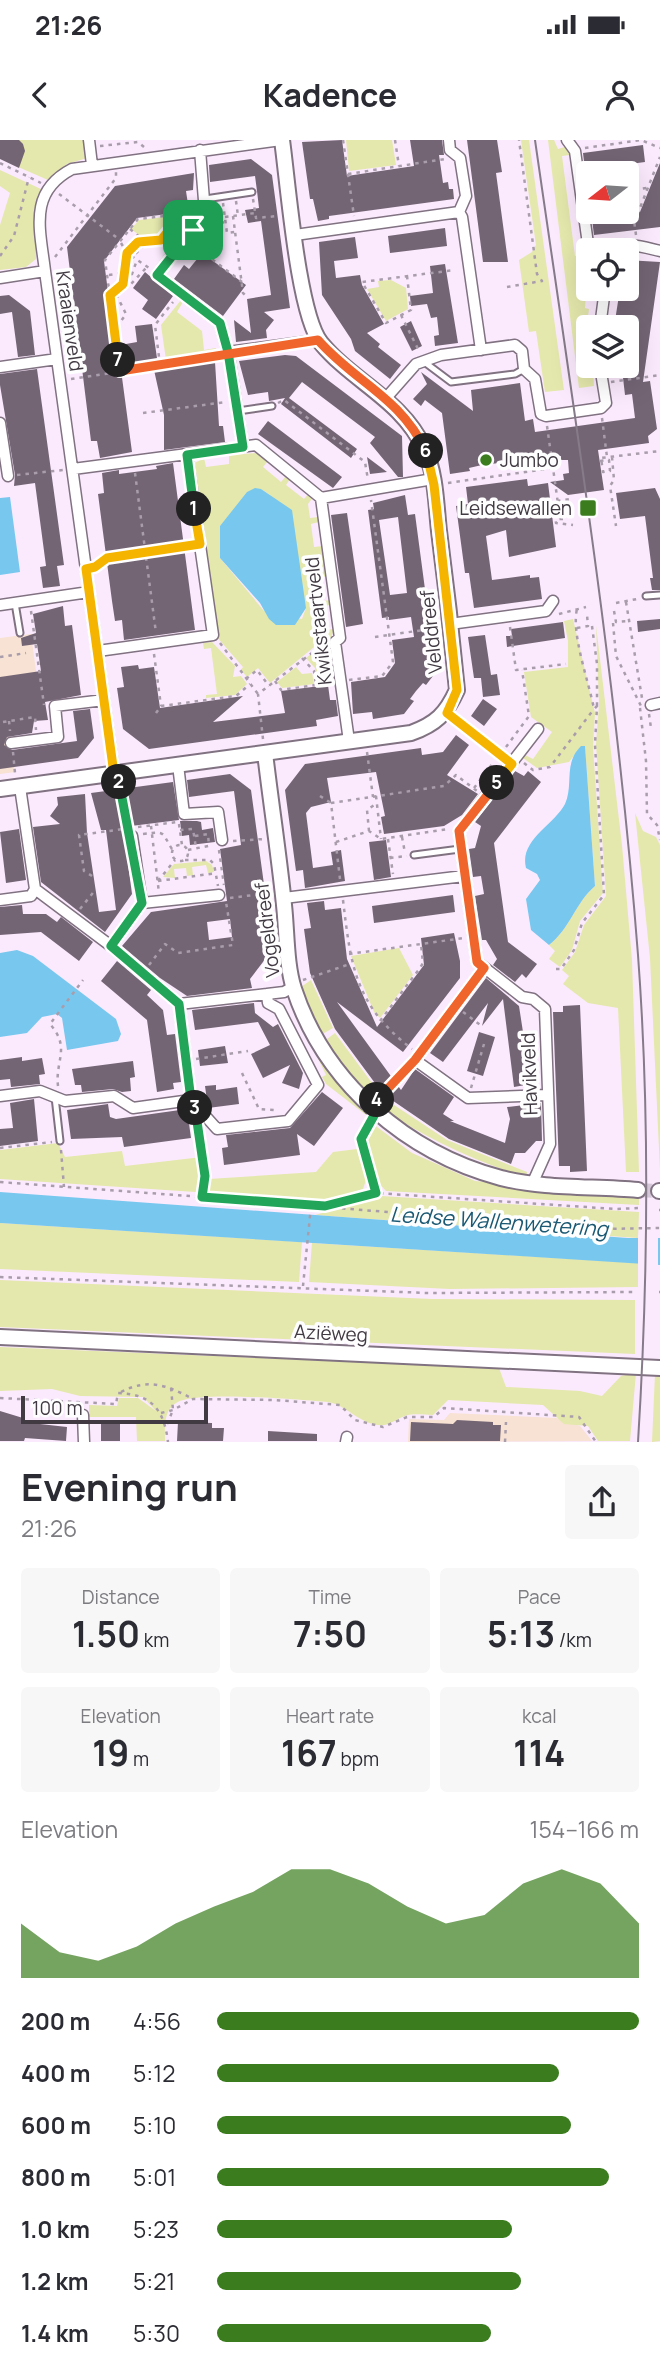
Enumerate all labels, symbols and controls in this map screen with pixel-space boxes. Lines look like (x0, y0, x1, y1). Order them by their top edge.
text: 21:26 (35, 7, 102, 43)
text: Kadence (263, 73, 397, 117)
icon: back (21, 76, 59, 114)
icon: person (601, 76, 639, 114)
north arrow (576, 161, 639, 224)
map controls (576, 161, 639, 378)
pin (163, 200, 223, 260)
icon: arrive (174, 211, 212, 249)
button: locate (576, 238, 639, 301)
street label: Kraaienveld (50, 269, 90, 373)
button: layers (576, 315, 639, 378)
pin: 7 (100, 342, 136, 378)
text: 7 (112, 346, 123, 372)
pin: 6 (408, 434, 444, 468)
text: 6 (420, 437, 431, 463)
place label: Jumbo (500, 447, 559, 473)
marker: Jumbo (478, 452, 494, 468)
pin: 1 (176, 492, 212, 526)
text: 1 (189, 495, 198, 521)
place label: Leidsewallen (459, 495, 572, 521)
marker: Leidsewallen (578, 498, 598, 518)
street label: Kwikstaartveld (298, 556, 338, 686)
street label: Velddreef (414, 589, 448, 675)
pin: 2 (102, 764, 136, 800)
pin: 5 (480, 766, 514, 800)
text: 2 (113, 768, 124, 794)
text: 5 (491, 769, 502, 795)
street label: Vogeldreef (248, 881, 286, 979)
street label: Havikveld (515, 1032, 543, 1116)
pin: 4 (360, 1082, 394, 1118)
text: 4 (371, 1086, 382, 1112)
pin: 3 (178, 1090, 212, 1126)
text: 3 (189, 1094, 200, 1120)
water label: Leidse Wallenwetering (389, 1199, 610, 1243)
street label: Aziëweg (293, 1318, 369, 1348)
scale bar (21, 1392, 208, 1424)
text: 100 m (32, 1395, 83, 1421)
text: Evening run (21, 1460, 238, 1512)
button: share (565, 1465, 639, 1539)
text: 21:26 (21, 1512, 77, 1544)
text: Distance (82, 1584, 160, 1610)
text: Time (309, 1584, 351, 1610)
text: Pace (518, 1584, 561, 1610)
text: 1.50 (72, 1610, 140, 1658)
text: 7:50 (293, 1610, 367, 1658)
text: 5:13 (487, 1610, 555, 1658)
text: km (140, 1627, 169, 1653)
text: /km (555, 1627, 592, 1653)
text: Elevation (81, 1703, 161, 1729)
text: Heart rate (286, 1703, 374, 1729)
text: kcal (522, 1703, 557, 1729)
text: 19 (92, 1729, 129, 1777)
text: 167 (281, 1729, 337, 1777)
text: 114 (513, 1729, 565, 1777)
text: m (129, 1746, 149, 1772)
text: bpm (337, 1746, 379, 1772)
text: Elevation (21, 1813, 118, 1845)
text: 154–166 m (530, 1813, 639, 1845)
text: 200 m (21, 2005, 90, 2037)
text: 4:56 (133, 2005, 181, 2037)
text: 400 m (21, 2057, 91, 2089)
text: 5:12 (133, 2057, 175, 2089)
text: 600 m (21, 2109, 91, 2141)
text: 5:10 (133, 2109, 176, 2141)
text: 800 m (21, 2161, 91, 2193)
text: 5:01 (133, 2161, 176, 2193)
text: 1.0 km (21, 2213, 90, 2245)
text: 5:23 (133, 2213, 179, 2245)
text: 1.2 km (21, 2265, 88, 2297)
text: 5:21 (133, 2265, 175, 2297)
text: 1.4 km (21, 2317, 89, 2349)
text: 5:30 (133, 2317, 180, 2349)

